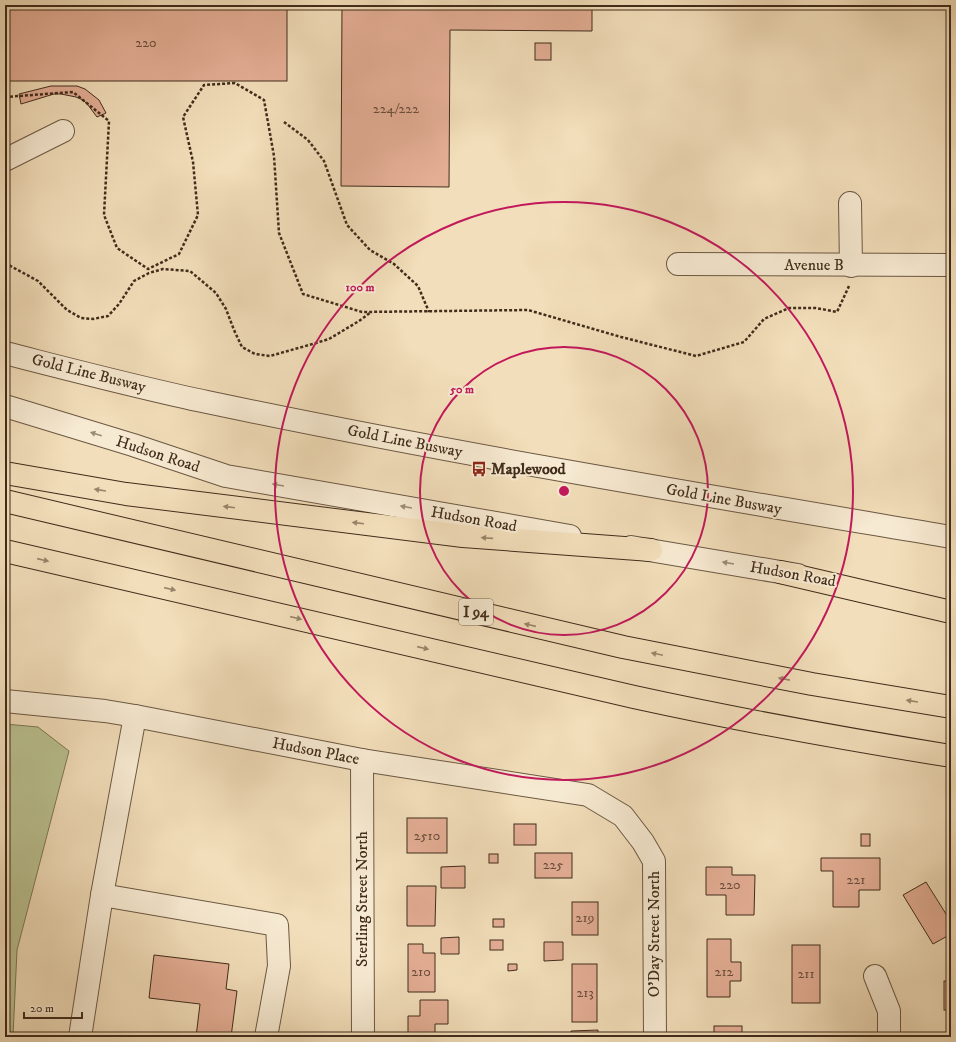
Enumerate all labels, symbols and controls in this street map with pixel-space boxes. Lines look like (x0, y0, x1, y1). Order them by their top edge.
house number: 220 (135, 34, 157, 52)
house number: 224/222 (373, 100, 419, 118)
street label: Avenue B (784, 255, 844, 275)
text: 100 m (346, 280, 374, 295)
street label: Gold Line Busway (30, 349, 148, 397)
text: 50 m (449, 382, 474, 397)
street label: Gold Line Busway (346, 420, 465, 462)
one-way arrow (90, 431, 102, 437)
street label: Hudson Road (114, 431, 202, 477)
place label: Maplewood (491, 459, 567, 479)
bus stop icon: Maplewood (470, 460, 488, 478)
street label: Gold Line Busway (665, 479, 784, 519)
one-way arrow (272, 482, 284, 488)
centre of rings (557, 484, 571, 498)
one-way arrow (94, 487, 106, 493)
street label: Hudson Road (429, 502, 519, 536)
one-way arrow (222, 504, 235, 510)
one-way arrow (400, 504, 412, 510)
one-way arrow (352, 520, 364, 526)
one-way arrow (481, 534, 493, 541)
one-way arrow (37, 557, 49, 563)
street label: Hudson Road (748, 557, 838, 591)
one-way arrow (722, 560, 734, 566)
one-way arrow (164, 587, 176, 593)
road number: I 94 (459, 599, 493, 625)
one-way arrow (290, 616, 303, 622)
one-way arrow (524, 622, 536, 628)
one-way arrow (417, 645, 429, 651)
one-way arrow (651, 650, 663, 656)
one-way arrow (778, 676, 790, 682)
one-way arrow (906, 698, 919, 704)
street label: Hudson Place (271, 733, 362, 769)
house number: 2510 (414, 827, 440, 845)
street label: Sterling Street North (352, 831, 372, 967)
house number: 225 (543, 856, 563, 874)
street label: O'Day Street North (644, 870, 664, 997)
house number: 221 (847, 871, 865, 889)
house number: 220 (719, 876, 741, 894)
house number: 219 (576, 909, 594, 927)
house number: 210 (411, 963, 431, 981)
house number: 212 (715, 963, 734, 981)
house number: 211 (797, 965, 815, 983)
house number: 213 (576, 984, 594, 1002)
scale bar (24, 994, 82, 1020)
text: 20 m (30, 1001, 54, 1016)

